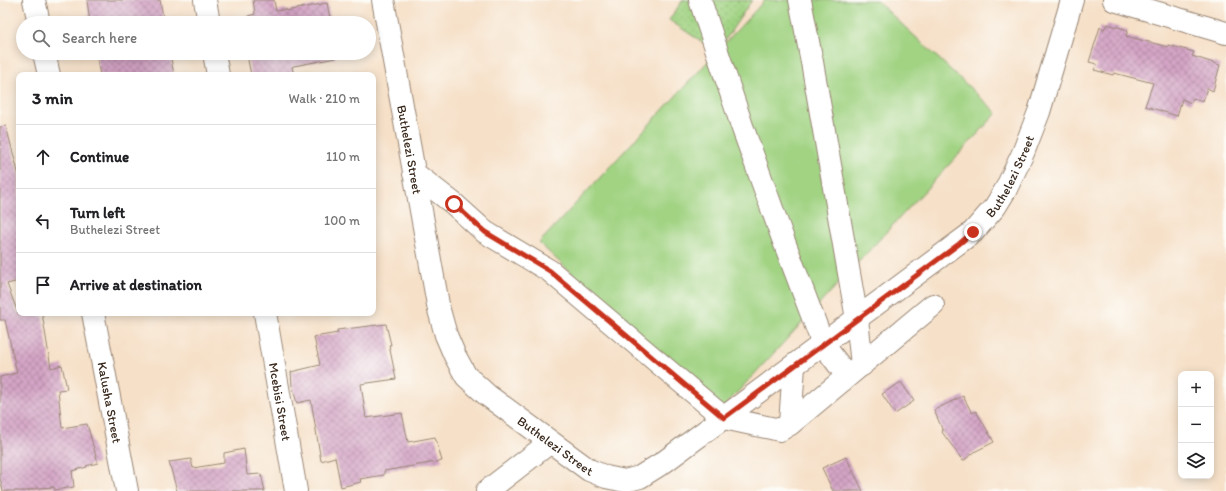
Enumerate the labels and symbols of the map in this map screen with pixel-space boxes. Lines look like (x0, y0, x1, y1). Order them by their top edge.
street label: Buthelezi Street (394, 104, 425, 196)
street label: Buthelezi Street (983, 133, 1037, 220)
route start (445, 195, 463, 213)
route end (964, 223, 982, 241)
street label: Kalusha Street (94, 360, 125, 445)
street label: Mcebisi Street (266, 361, 294, 442)
street label: Buthelezi Street (514, 413, 595, 479)

